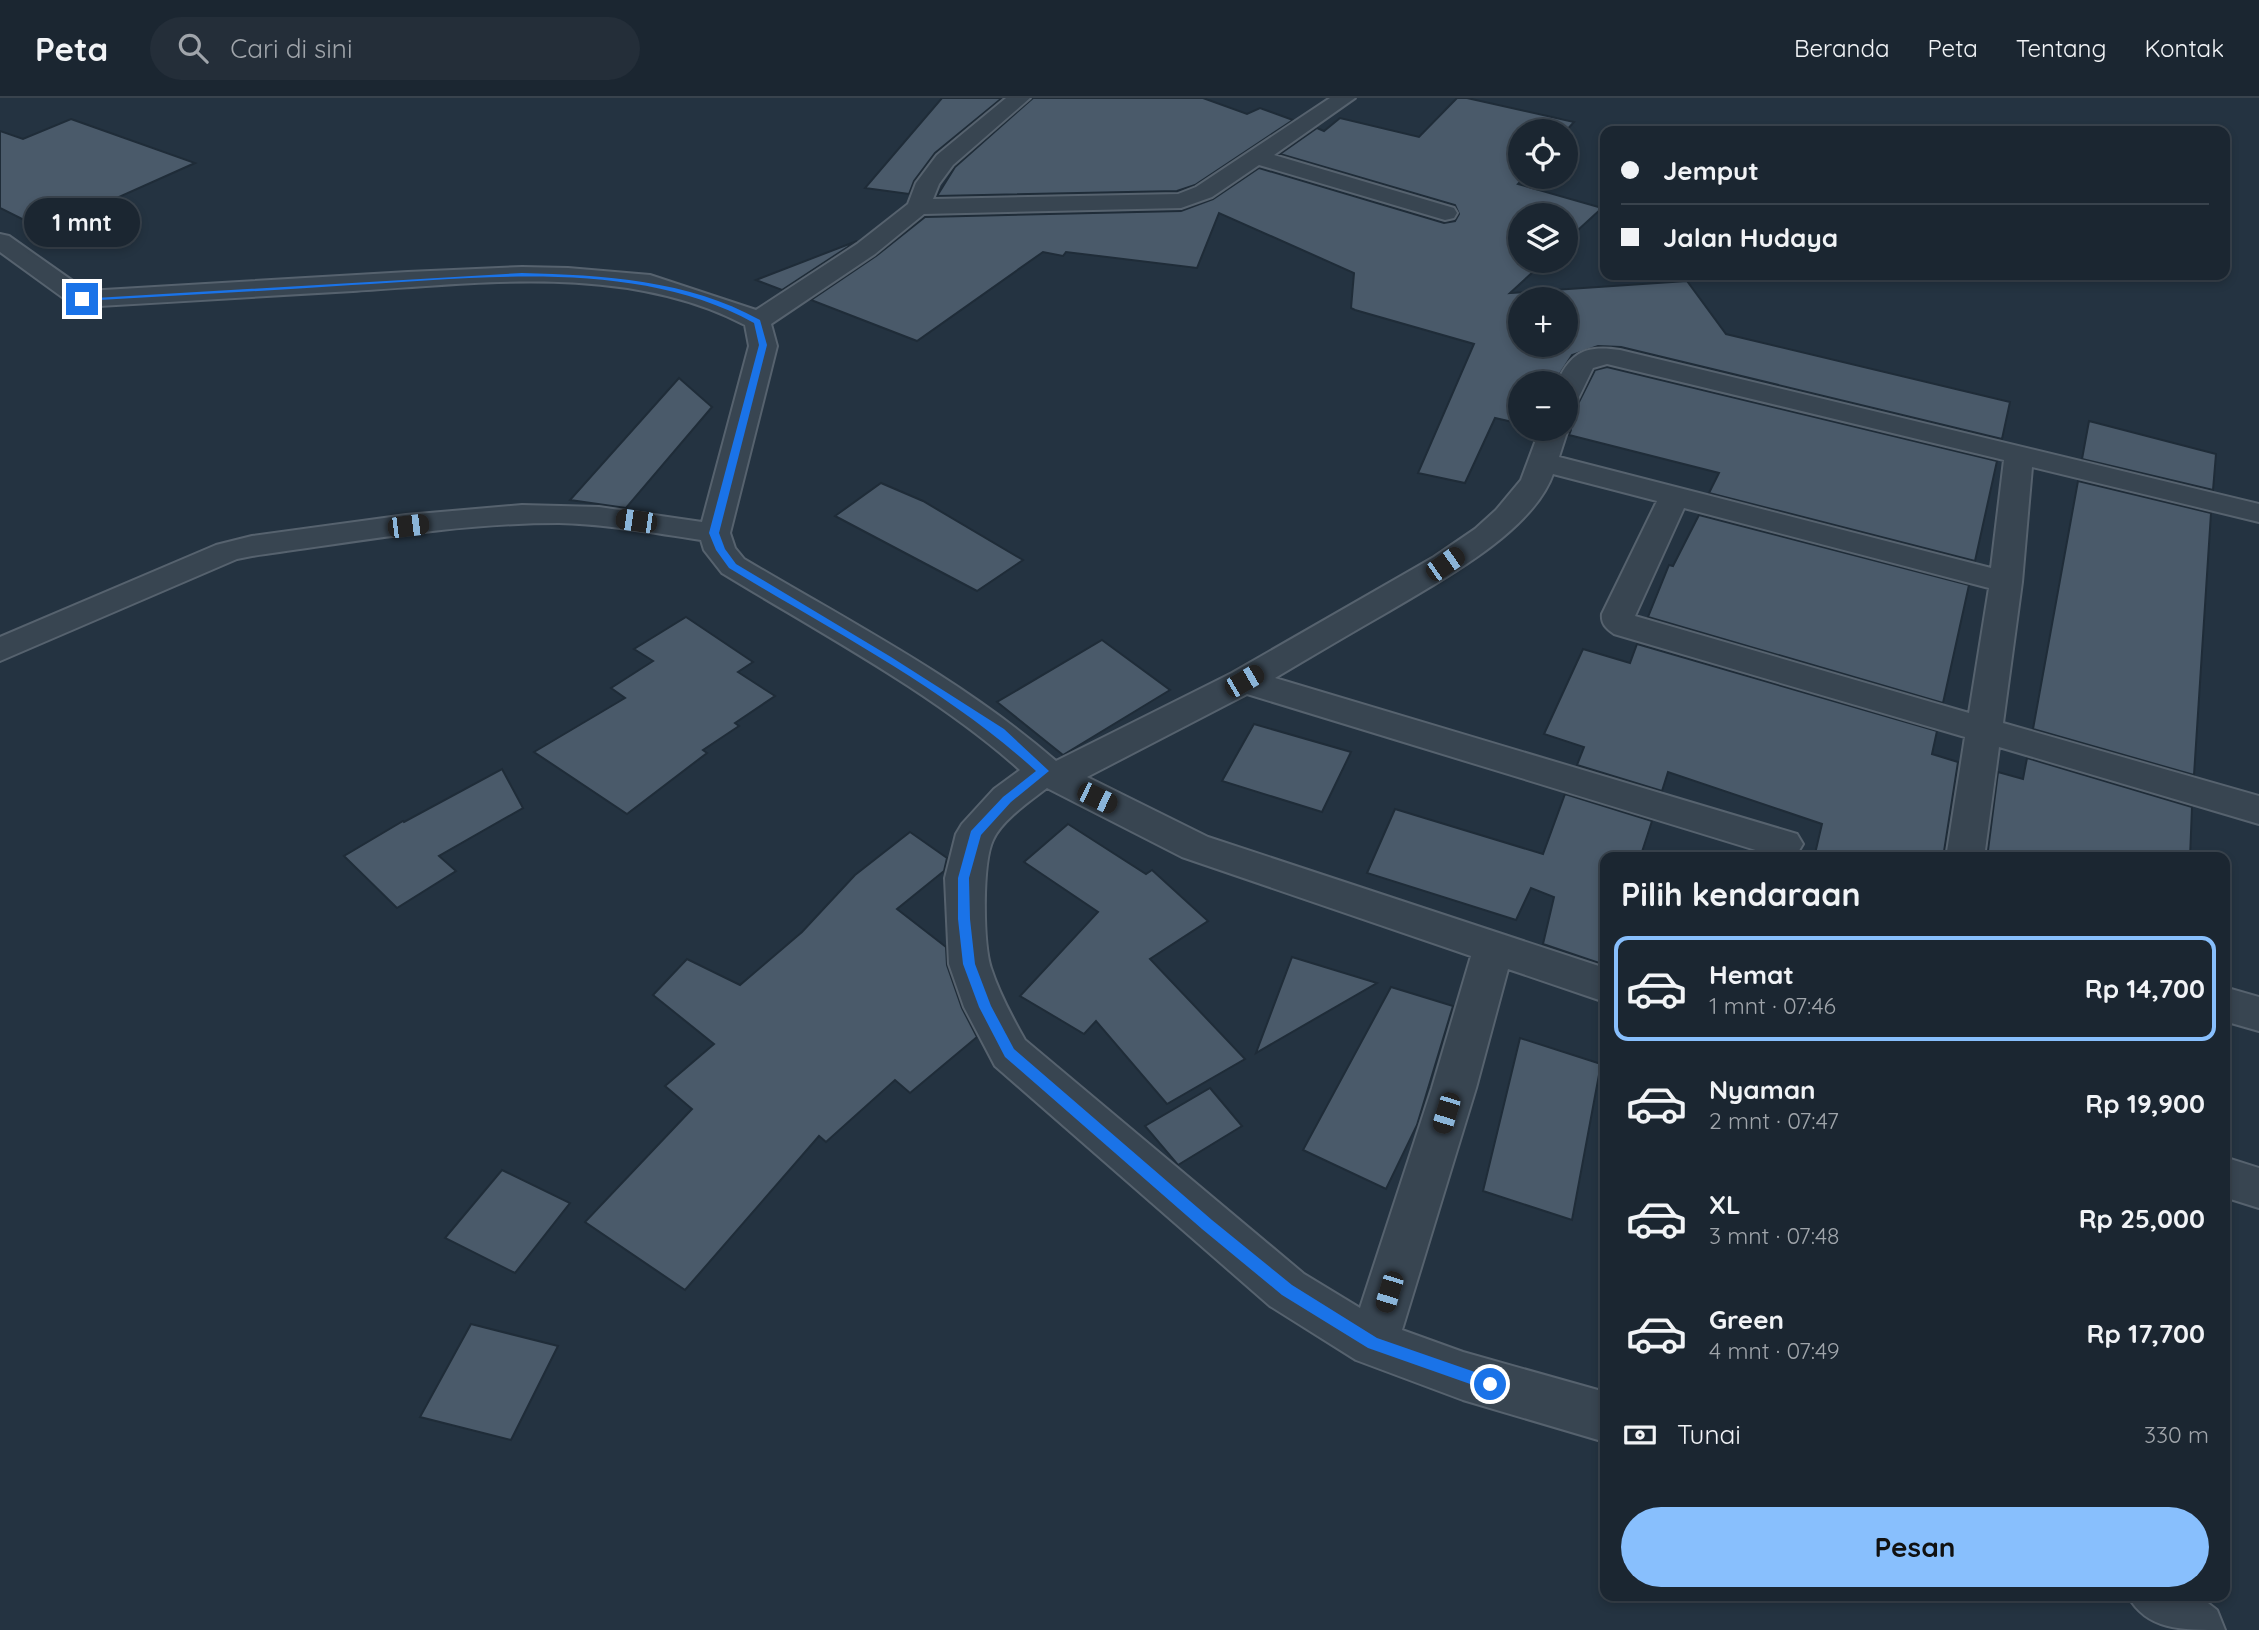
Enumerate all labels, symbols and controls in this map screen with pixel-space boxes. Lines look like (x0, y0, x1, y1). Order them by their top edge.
search box (150, 17, 640, 80)
text: Peta (35, 28, 108, 69)
icon: search (174, 29, 212, 67)
text: Cari di sini (230, 32, 352, 65)
text: Beranda (1794, 33, 1890, 63)
text: Peta (1928, 33, 1978, 63)
text: Tentang (2016, 33, 2106, 63)
text: Kontak (2144, 33, 2224, 63)
map controls (1508, 119, 1578, 441)
button: locate (1508, 119, 1578, 189)
text: Jemput (1663, 154, 1759, 187)
callout: 1 mnt (24, 198, 140, 246)
button: layers (1508, 203, 1578, 273)
text: 1 mnt (52, 208, 112, 237)
text: Jalan Hudaya (1663, 221, 1838, 254)
route end (66, 283, 98, 315)
button: + (1508, 287, 1578, 357)
button: − (1508, 371, 1578, 441)
car (614, 508, 659, 534)
car (386, 513, 431, 539)
car (1422, 543, 1469, 585)
car (1221, 661, 1268, 701)
car (1074, 779, 1121, 817)
text: Pilih kendaraan (1621, 874, 1861, 914)
icon: car (1625, 957, 1688, 1020)
text: Hemat (1709, 958, 1794, 991)
text: Rp 14,700 (2085, 972, 2205, 1005)
text: 1 mnt · 07:46 (1709, 991, 1836, 1020)
icon: car (1625, 1072, 1688, 1135)
text: Nyaman (1709, 1073, 1816, 1106)
text: Rp 19,900 (2085, 1087, 2205, 1120)
car (1430, 1090, 1463, 1136)
text: 2 mnt · 07:47 (1709, 1106, 1839, 1135)
icon: car (1625, 1187, 1688, 1250)
text: XL (1709, 1188, 1741, 1221)
text: Rp 25,000 (2079, 1202, 2205, 1235)
text: 3 mnt · 07:48 (1709, 1221, 1840, 1250)
car (1373, 1269, 1406, 1315)
icon: car (1625, 1302, 1688, 1365)
text: Green (1709, 1303, 1784, 1336)
text: Rp 17,700 (2087, 1317, 2205, 1350)
text: 4 mnt · 07:49 (1709, 1336, 1840, 1365)
route start (1474, 1368, 1506, 1400)
icon: cash (1621, 1416, 1659, 1454)
text: Tunai (1677, 1418, 1741, 1451)
text: 330 m (2144, 1420, 2209, 1449)
button: Pesan (1621, 1507, 2209, 1587)

